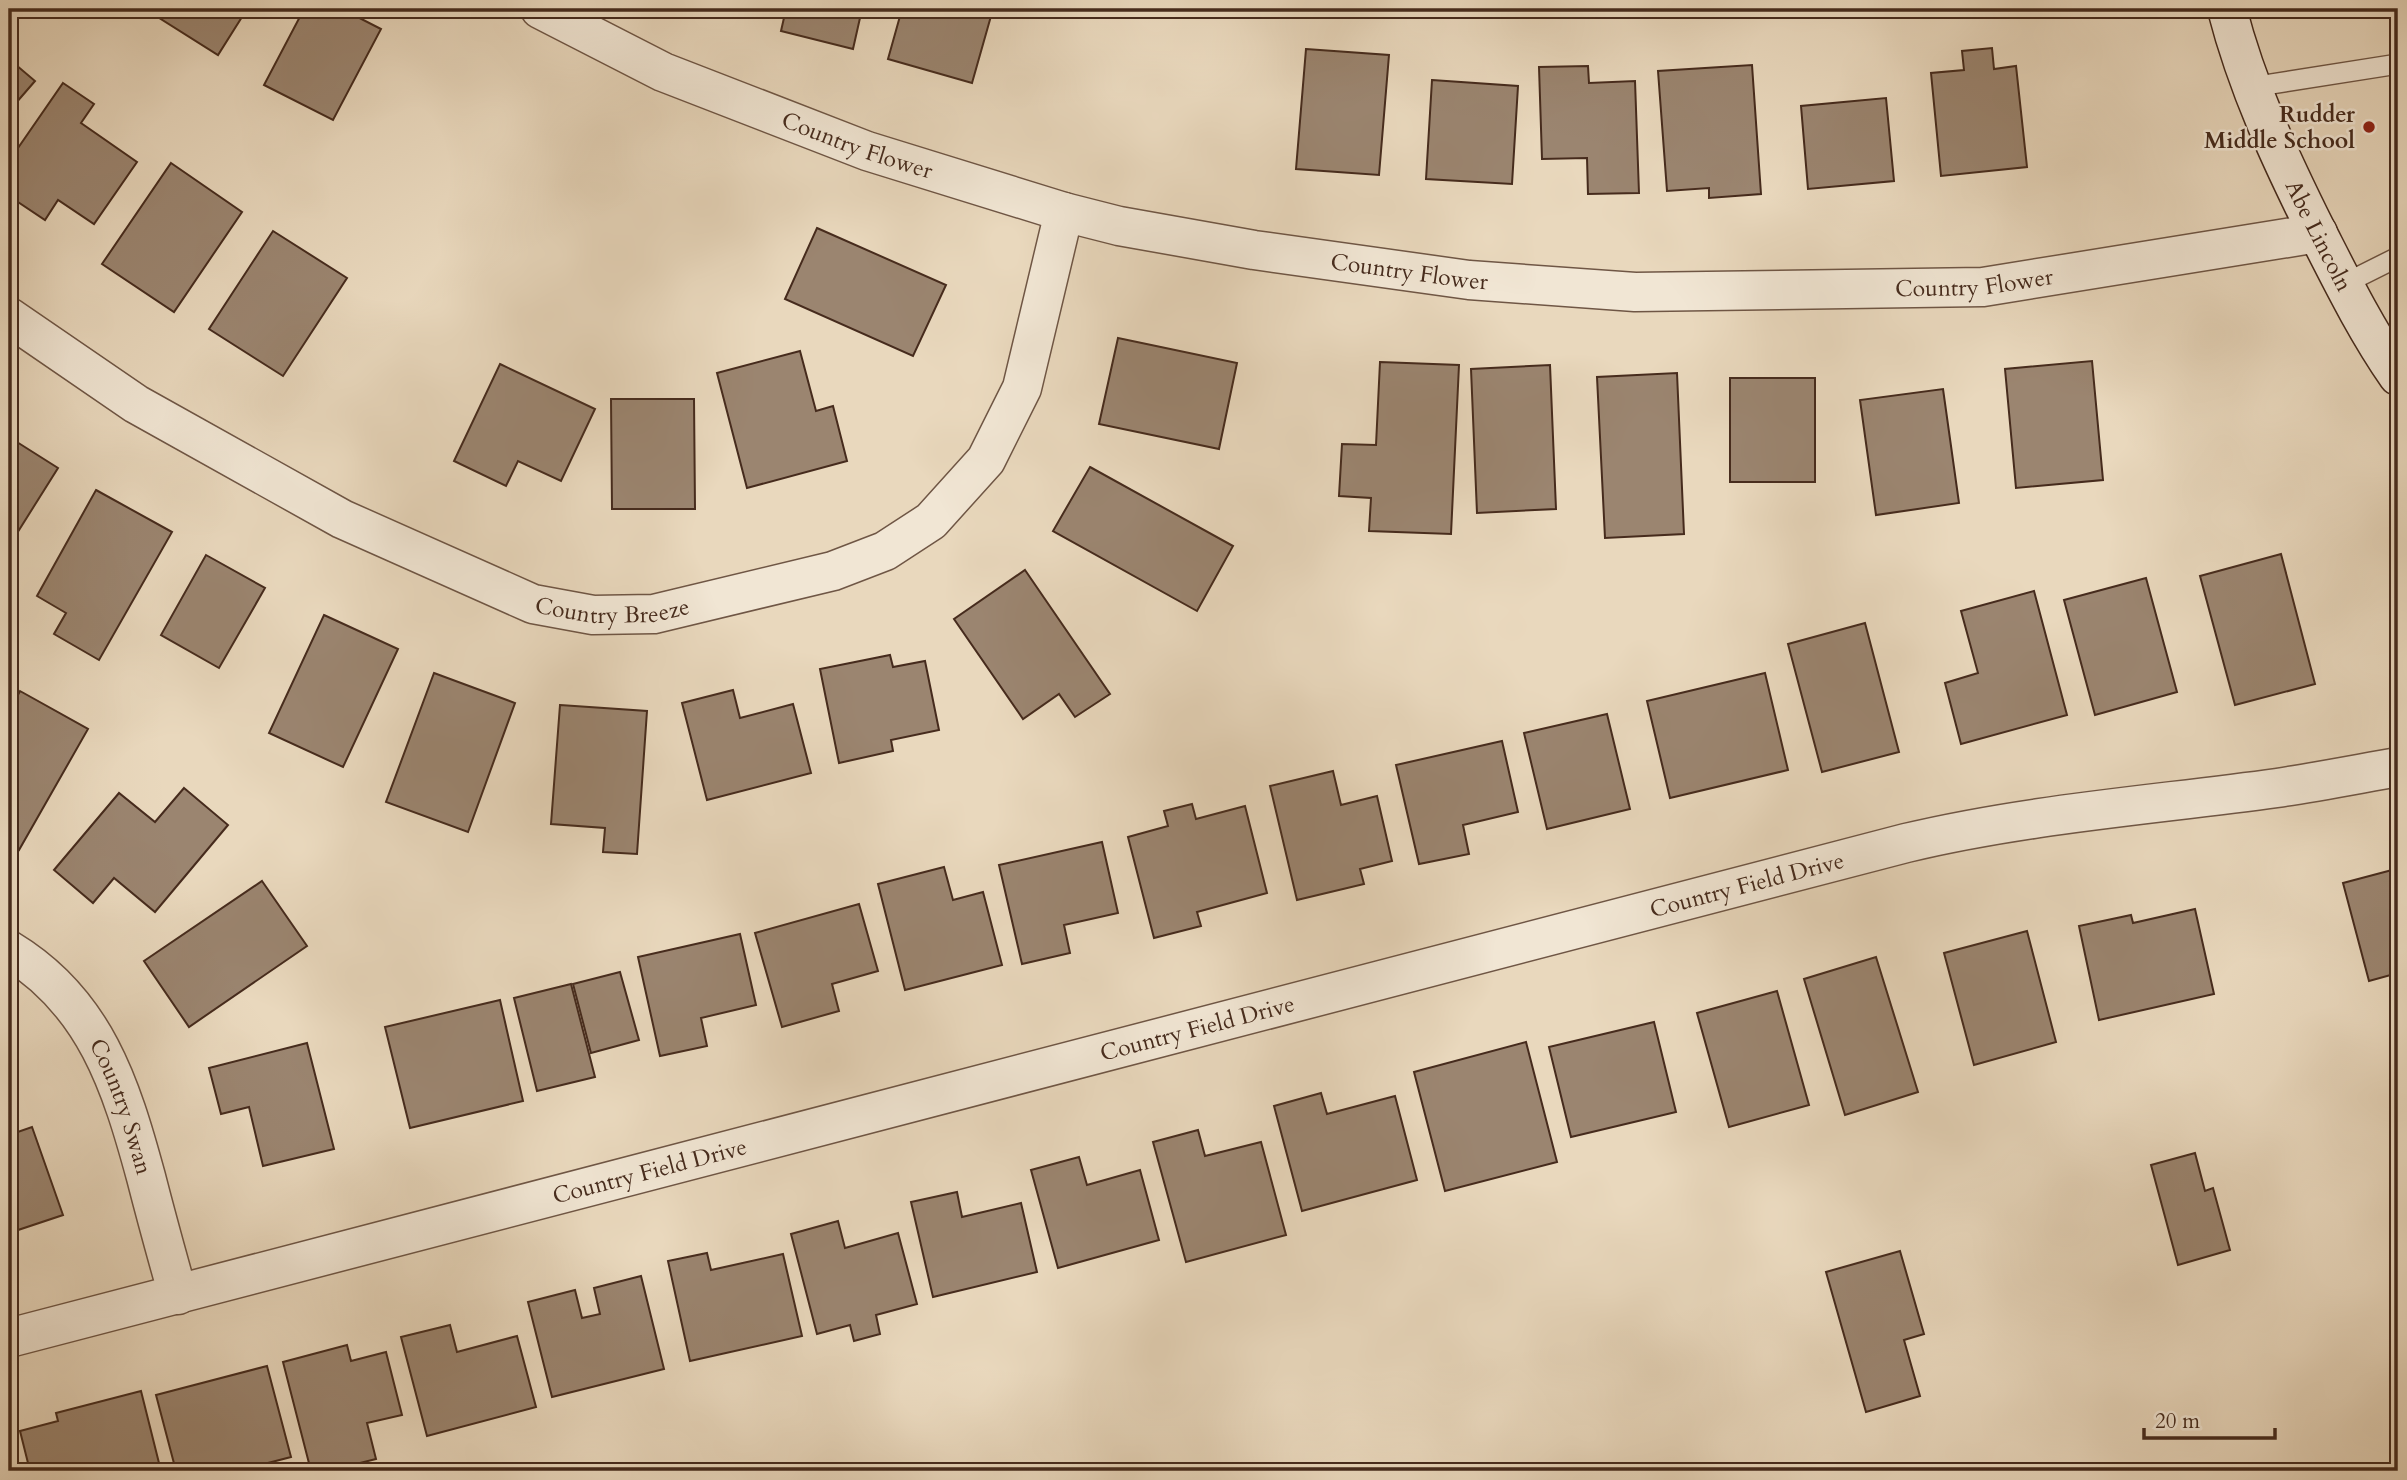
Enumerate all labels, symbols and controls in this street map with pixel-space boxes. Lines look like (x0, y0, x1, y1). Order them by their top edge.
place label: Rudder Middle School (2204, 99, 2356, 156)
street label: Country Flower (777, 104, 937, 186)
marker: Rudder Middle School (2361, 119, 2377, 135)
street label: Abe Lincoln (2278, 175, 2360, 296)
street label: Country Flower (1329, 245, 1490, 297)
street label: Country Flower (1895, 260, 2056, 304)
street label: Country Breeze (533, 589, 692, 631)
street label: Country Field Drive (1646, 844, 1847, 925)
street label: Country Field Drive (1097, 988, 1298, 1068)
street label: Country Swan (82, 1033, 160, 1178)
street label: Country Field Drive (549, 1131, 750, 1211)
scale bar (2144, 1396, 2276, 1440)
text: 20 m (2155, 1407, 2200, 1436)

